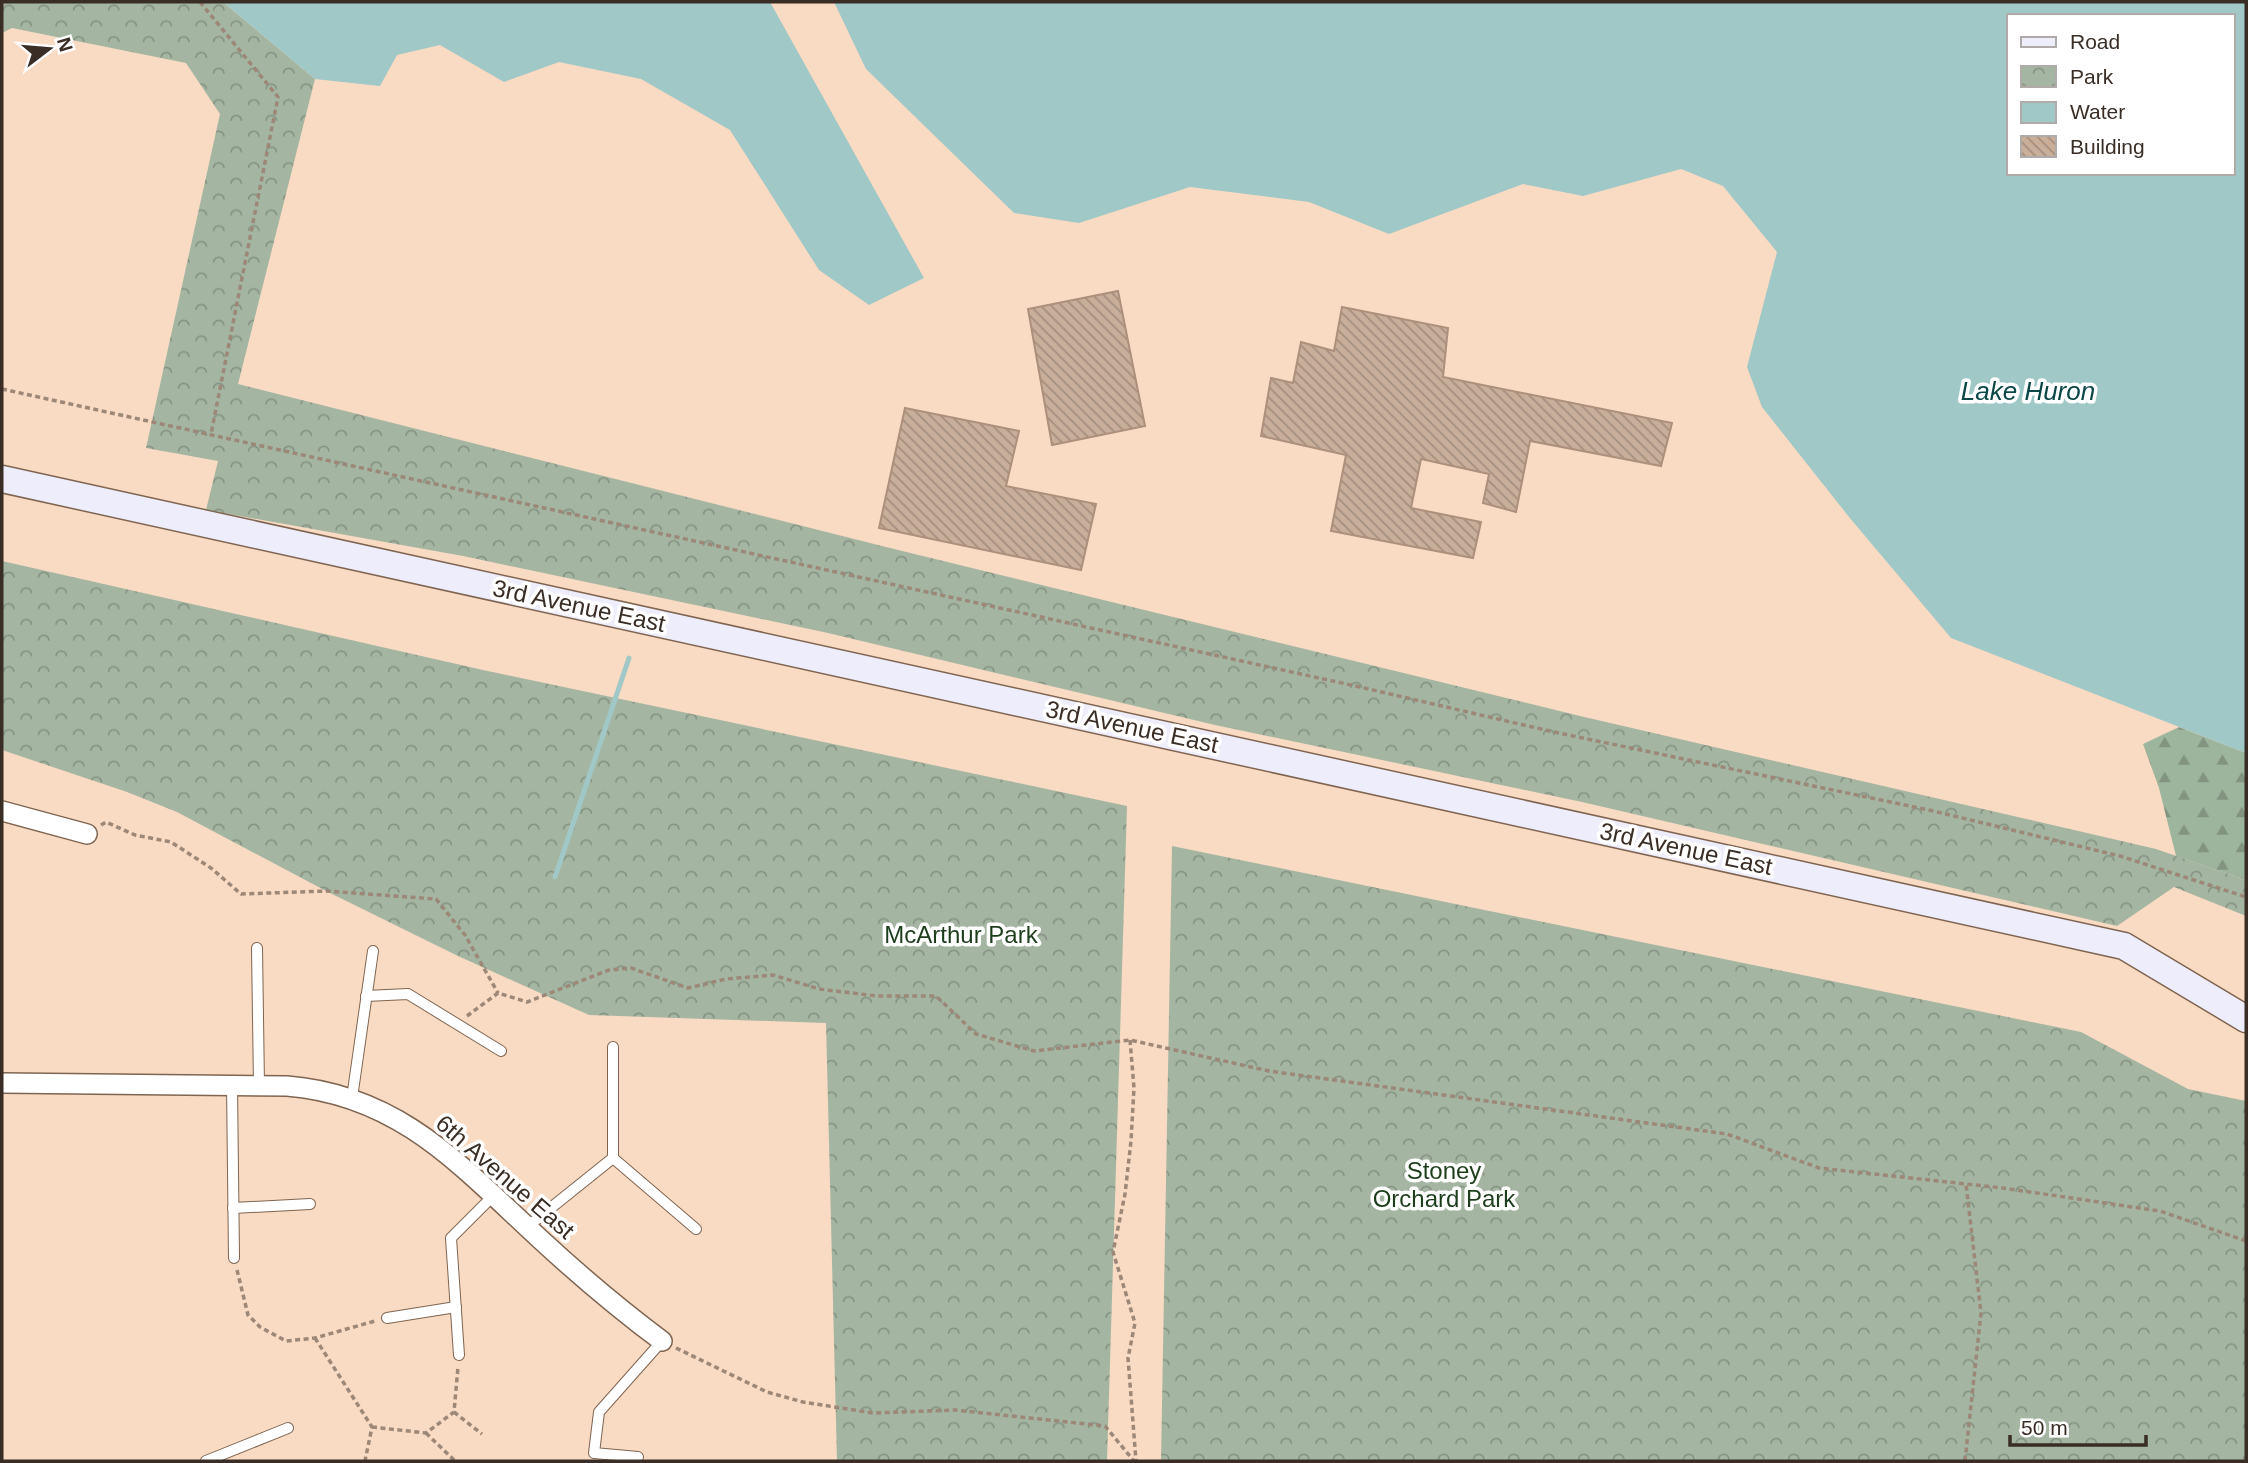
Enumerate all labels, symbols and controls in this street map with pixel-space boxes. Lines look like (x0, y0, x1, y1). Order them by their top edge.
north arrow (14, 14, 84, 84)
legend (2007, 14, 2234, 175)
text: Road (2070, 30, 2120, 53)
text: N (53, 35, 77, 54)
text: Park (2070, 65, 2114, 88)
text: Water (2070, 100, 2125, 123)
text: Building (2070, 135, 2145, 158)
water label: Lake Huron (1961, 376, 2095, 406)
street label: 3rd Avenue East (490, 574, 668, 637)
street label: 3rd Avenue East (1043, 695, 1221, 758)
street label: 3rd Avenue East (1597, 817, 1775, 880)
park label: McArthur Park (884, 921, 1039, 948)
street label: 6th Avenue East (431, 1109, 580, 1244)
park label: Stoney Orchard Park (1373, 1157, 1516, 1212)
scale bar (2010, 1404, 2146, 1448)
text: 50 m (2021, 1416, 2068, 1439)

